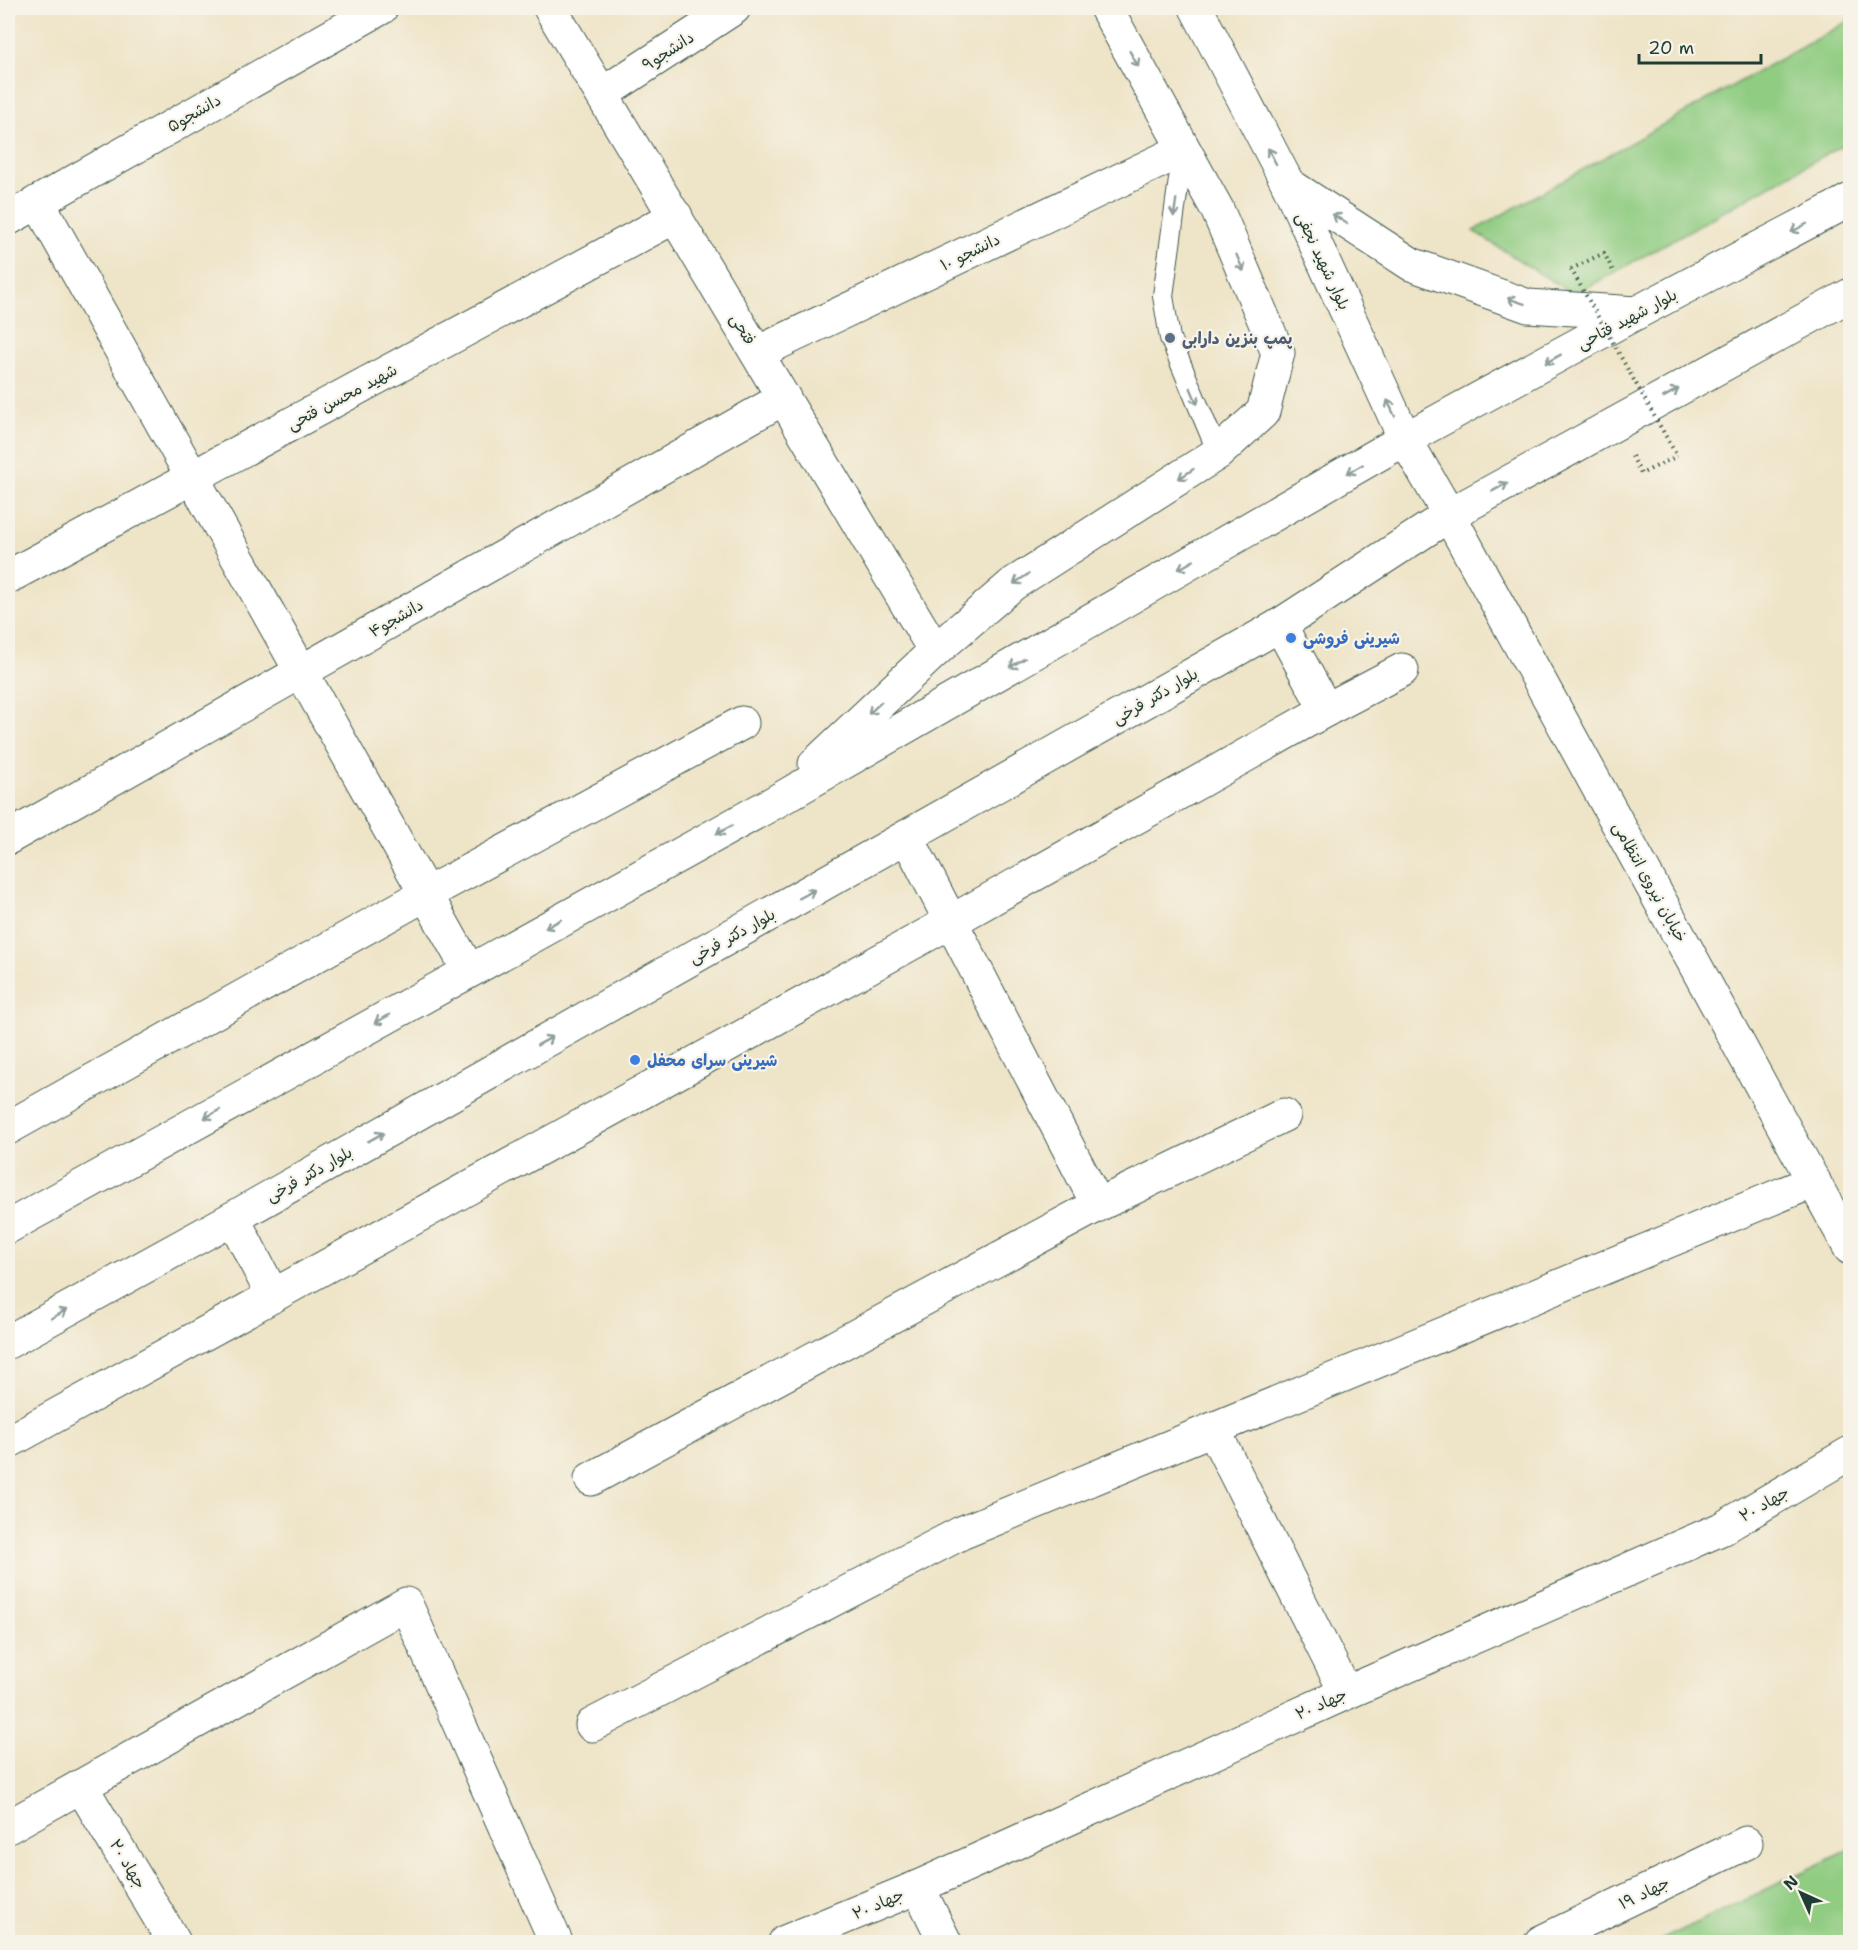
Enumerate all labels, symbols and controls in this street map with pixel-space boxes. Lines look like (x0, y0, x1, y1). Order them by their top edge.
street label: دانشجو۹ (638, 26, 698, 76)
scale bar (1639, 27, 1760, 65)
text: 20 m (1648, 36, 1694, 60)
one-way arrow (1128, 50, 1140, 67)
street label: دانشجو۵ (163, 89, 225, 137)
one-way arrow (1266, 147, 1278, 165)
one-way arrow (1170, 197, 1181, 217)
street label: بلوار شهید نجفی (1291, 209, 1355, 313)
one-way arrow (1332, 212, 1349, 225)
one-way arrow (1790, 223, 1808, 234)
street label: دانشجو ۱۰ (937, 229, 1003, 275)
one-way arrow (1235, 253, 1246, 272)
street label: بلوار شهید فتاحی (1573, 284, 1681, 354)
one-way arrow (1507, 295, 1526, 306)
street label: فتحی (725, 309, 761, 349)
place label: پمپ بنزین دارابى (1182, 328, 1293, 349)
marker: پمپ بنزین دارابى (1163, 331, 1177, 345)
one-way arrow (1544, 354, 1562, 365)
street label: شهید محسن فتحی (283, 359, 401, 435)
one-way arrow (1189, 387, 1201, 405)
one-way arrow (1662, 387, 1679, 399)
one-way arrow (1385, 400, 1396, 418)
one-way arrow (1347, 463, 1364, 475)
one-way arrow (1178, 468, 1195, 480)
one-way arrow (1491, 481, 1508, 493)
one-way arrow (1178, 560, 1195, 572)
one-way arrow (1014, 573, 1030, 585)
street label: دانشجو۴ (365, 594, 427, 642)
place label: شیرینی فروشی (1303, 628, 1400, 649)
marker: شیرینی فروشی (1284, 631, 1298, 645)
one-way arrow (1008, 657, 1025, 669)
street label: بلوار دکتر فرخی (1108, 663, 1202, 729)
one-way arrow (868, 700, 883, 714)
street label: خیابان نیروی انتظامی (1608, 818, 1692, 946)
one-way arrow (715, 825, 733, 836)
one-way arrow (797, 888, 815, 899)
street label: بلوار دکتر فرخی (685, 904, 779, 968)
one-way arrow (545, 918, 562, 930)
one-way arrow (374, 1013, 391, 1025)
one-way arrow (536, 1035, 553, 1047)
place label: شیرینی سرای محفل (647, 1050, 777, 1071)
marker: شیرینی سرای محفل (628, 1053, 642, 1067)
one-way arrow (204, 1108, 221, 1120)
one-way arrow (366, 1131, 384, 1142)
street label: بلوار دکتر فرخی (262, 1142, 356, 1206)
one-way arrow (49, 1308, 67, 1319)
street label: جهاد ۲۰ (1735, 1481, 1793, 1527)
street label: جهاد ۲۰ (1292, 1683, 1350, 1725)
street label: جهاد ۲۰ (105, 1835, 151, 1893)
north arrow (1771, 1863, 1831, 1923)
text: N (1779, 1871, 1803, 1895)
street label: جهاد ۱۹ (1615, 1872, 1673, 1914)
street label: جهاد ۲۰ (849, 1884, 907, 1924)

